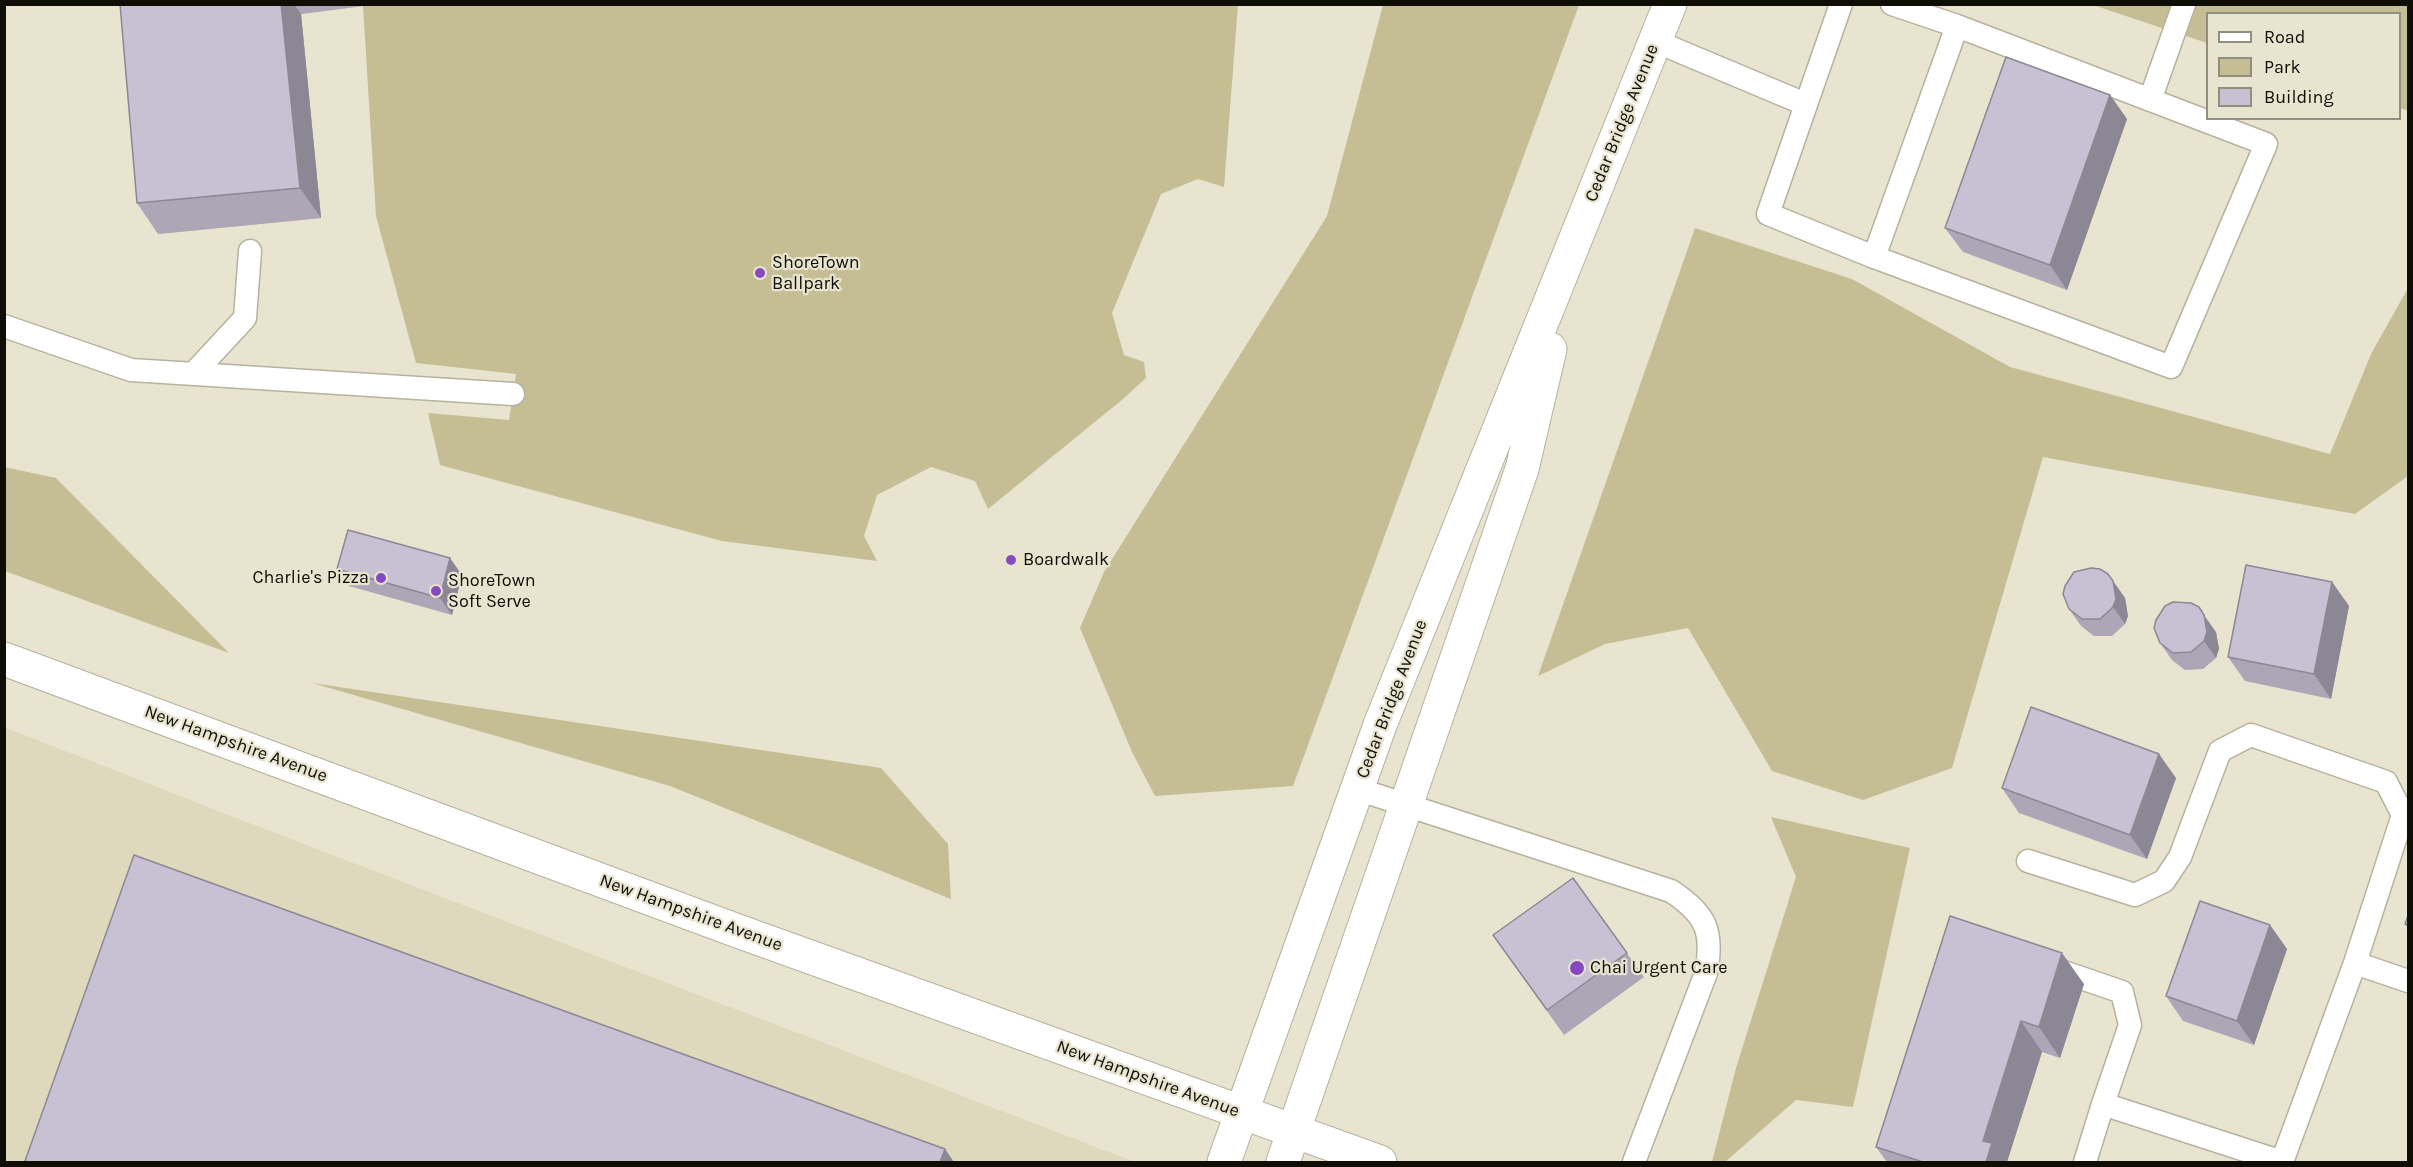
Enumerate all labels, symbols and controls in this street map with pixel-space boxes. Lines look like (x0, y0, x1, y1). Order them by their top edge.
legend (2206, 12, 2401, 120)
text: Road (2264, 26, 2305, 48)
street label: Cedar Bridge Avenue (1580, 41, 1664, 205)
text: Park (2264, 56, 2301, 78)
text: Building (2264, 86, 2334, 108)
place label: ShoreTown Ballpark (772, 252, 860, 294)
marker: ShoreTown Ballpark (753, 266, 767, 280)
place label: Boardwalk (1023, 549, 1109, 571)
marker: Boardwalk (1004, 553, 1018, 567)
place label: Charlie's Pizza (253, 567, 369, 589)
place label: ShoreTown Soft Serve (448, 570, 536, 612)
marker: Charlie's Pizza (374, 571, 388, 585)
marker: ShoreTown Soft Serve (429, 584, 443, 598)
street label: Cedar Bridge Avenue (1352, 617, 1432, 781)
street label: New Hampshire Avenue (142, 701, 330, 787)
street label: New Hampshire Avenue (597, 870, 785, 956)
place label: Chai Urgent Care (1590, 957, 1727, 979)
marker: Chai Urgent Care (1568, 959, 1586, 977)
street label: New Hampshire Avenue (1054, 1036, 1242, 1122)

